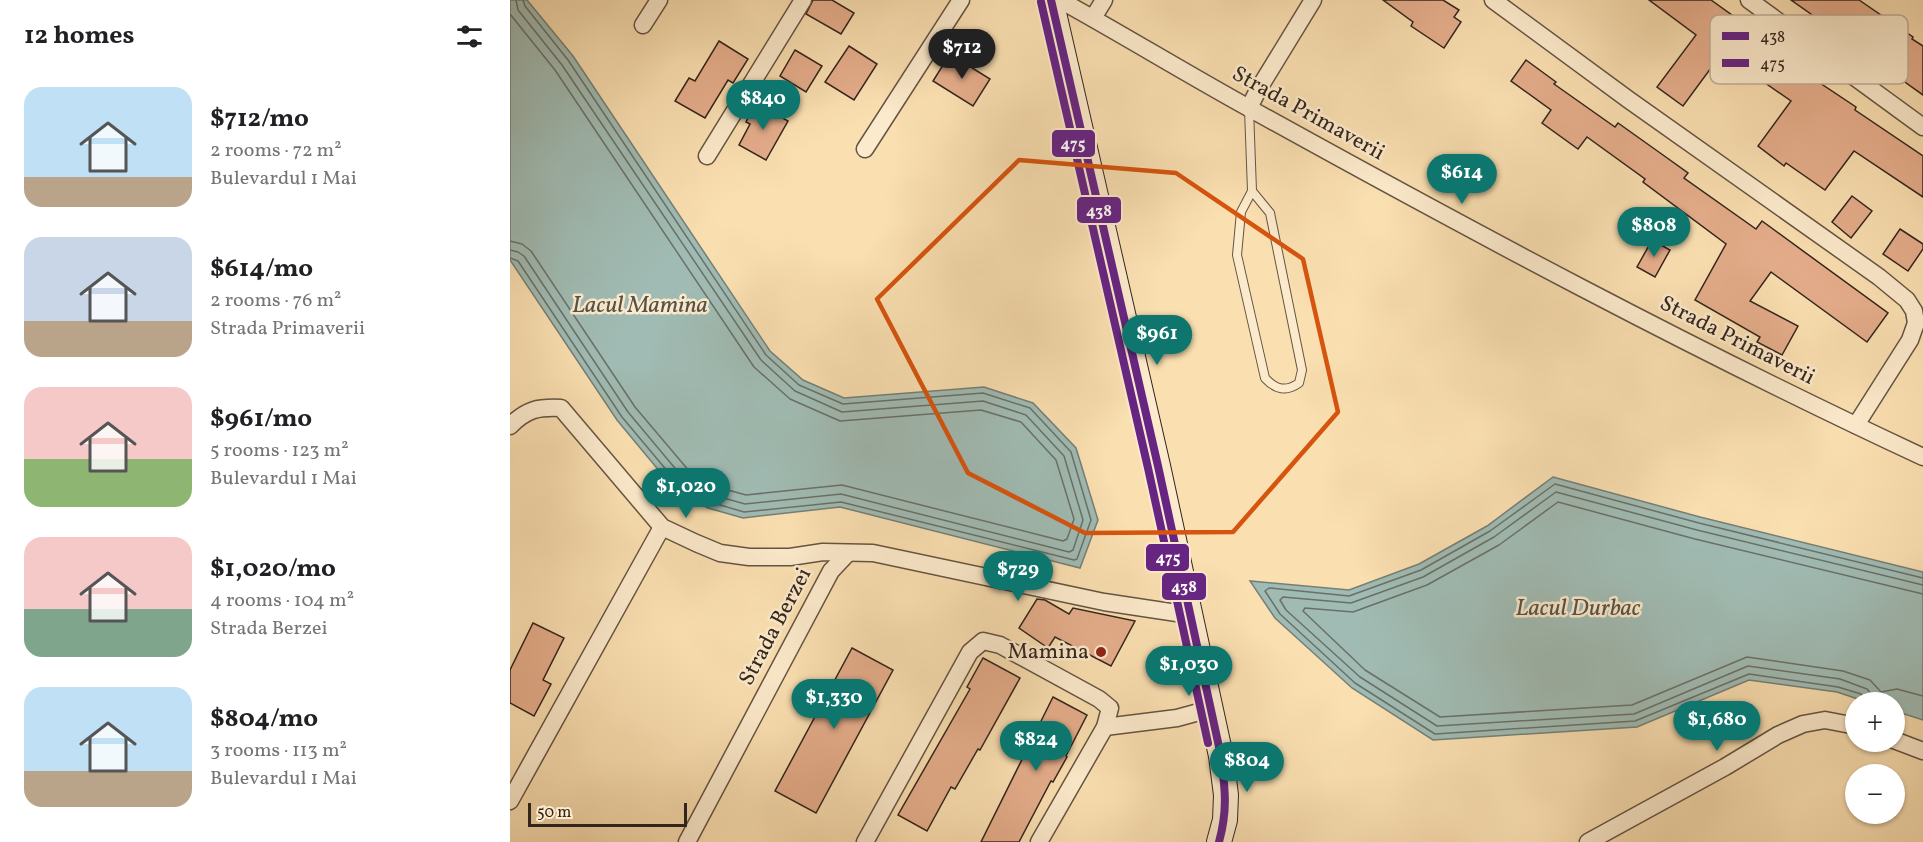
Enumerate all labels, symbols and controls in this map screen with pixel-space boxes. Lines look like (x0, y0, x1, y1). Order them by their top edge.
legend (1710, 15, 1908, 84)
text: 12 homes (24, 18, 135, 54)
icon: filters (453, 20, 486, 53)
text: 438 (1760, 27, 1785, 49)
pin: $712 (926, 29, 998, 80)
text: $712 (942, 34, 982, 62)
text: 475 (1760, 54, 1785, 76)
street label: Strada Primaverii (1226, 59, 1390, 169)
pin: $840 (727, 80, 799, 131)
text: $840 (740, 85, 786, 113)
text: $712/mo (210, 101, 309, 137)
icon: home (72, 111, 144, 183)
line badge: 475 (1051, 129, 1096, 158)
text: 475 (1061, 134, 1086, 156)
text: 2 rooms · 72 m² (210, 137, 342, 165)
pin: $614 (1426, 154, 1498, 205)
text: $614 (1441, 159, 1483, 187)
text: Bulevardul 1 Mai (210, 165, 357, 193)
line badge: 438 (1076, 196, 1122, 224)
text: 438 (1086, 201, 1112, 223)
pin: $808 (1618, 207, 1690, 258)
text: $808 (1631, 212, 1677, 240)
text: $614/mo (210, 251, 313, 287)
icon: home (72, 261, 144, 333)
text: 2 rooms · 76 m² (210, 287, 342, 315)
street label: Strada Primaverii (1654, 288, 1820, 394)
water label: Lacul Mamina (572, 289, 708, 323)
text: Strada Primaverii (210, 315, 365, 343)
pin: $961 (1121, 315, 1193, 366)
text: $961 (1136, 320, 1178, 348)
text: $961/mo (210, 401, 312, 437)
icon: home (72, 411, 144, 483)
text: 5 rooms · 123 m² (210, 437, 349, 465)
text: Bulevardul 1 Mai (210, 465, 357, 493)
pin: $1,020 (637, 468, 735, 519)
text: $1,020 (656, 473, 716, 501)
line badge: 475 (1145, 543, 1190, 572)
text: 475 (1156, 548, 1181, 570)
text: $1,020/mo (210, 551, 336, 587)
pin: $729 (982, 551, 1054, 602)
text: $729 (997, 556, 1039, 584)
icon: home (72, 561, 144, 633)
street label: Strada Berzei (732, 563, 820, 691)
line badge: 438 (1161, 572, 1207, 601)
text: 438 (1171, 577, 1197, 599)
text: 4 rooms · 104 m² (210, 587, 354, 615)
water label: Lacul Durbac (1515, 592, 1641, 626)
text: Strada Berzei (210, 615, 327, 643)
place label: Mamina (1007, 637, 1089, 668)
marker: Mamina (1094, 645, 1108, 659)
pin: $1,030 (1140, 646, 1238, 697)
text: $1,030 (1159, 651, 1219, 679)
pin: $1,330 (785, 679, 883, 730)
text: $1,330 (806, 684, 862, 712)
map controls (1845, 692, 1905, 824)
button: + (1845, 692, 1905, 752)
text: $804/mo (210, 701, 318, 737)
pin: $1,680 (1668, 701, 1766, 752)
text: $1,680 (1687, 706, 1747, 734)
icon: home (72, 711, 144, 783)
pin: $824 (1000, 721, 1072, 772)
text: $824 (1014, 726, 1058, 754)
text: 3 rooms · 113 m² (210, 737, 347, 765)
pin: $804 (1211, 742, 1283, 793)
text: $804 (1224, 747, 1270, 775)
button: − (1845, 764, 1905, 824)
text: Bulevardul 1 Mai (210, 765, 357, 793)
scale bar (528, 800, 687, 828)
text: 50 m (537, 802, 571, 824)

